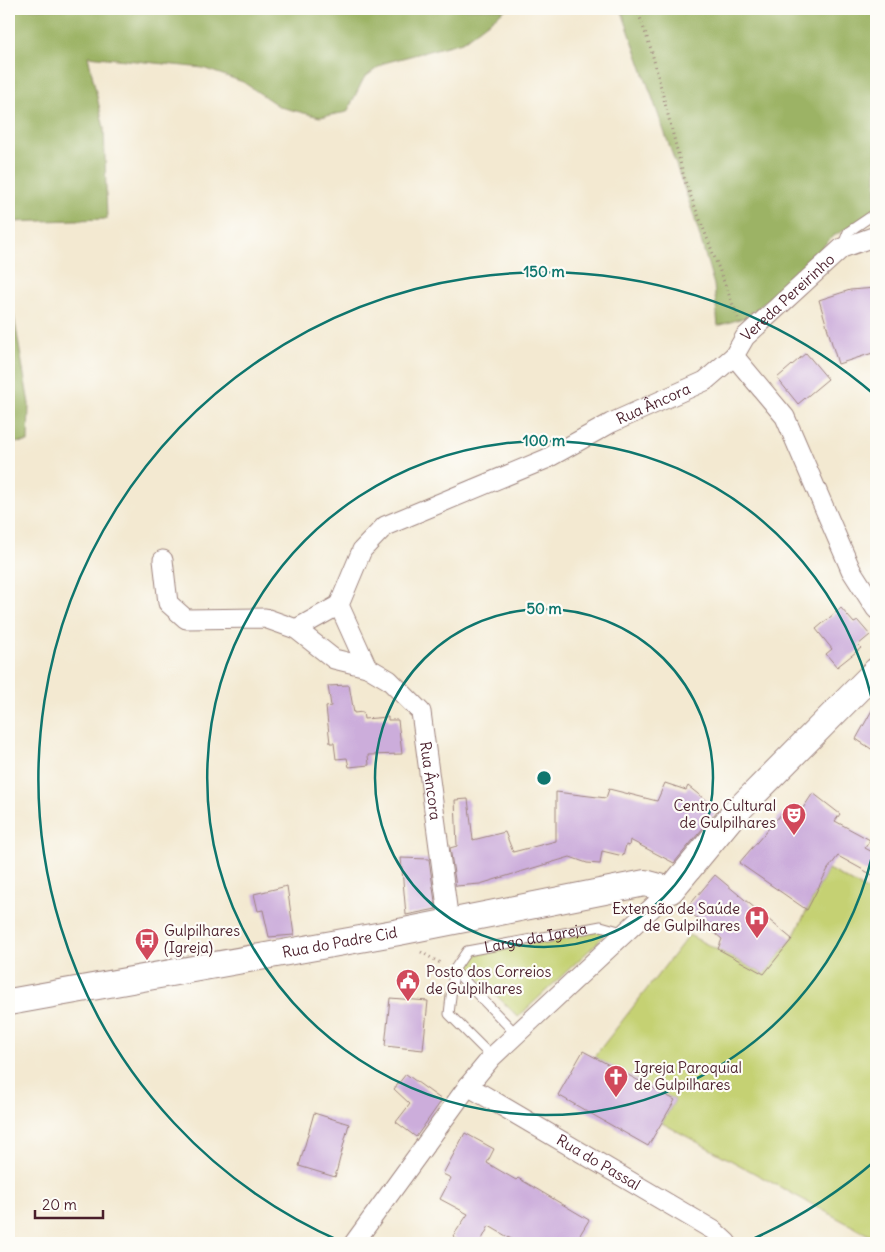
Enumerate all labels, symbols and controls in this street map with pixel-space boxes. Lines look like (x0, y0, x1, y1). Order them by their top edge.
street label: Vereda Pereirinho (737, 249, 838, 345)
text: 150 m (523, 262, 565, 281)
street label: Rua Âncora (613, 379, 694, 428)
text: 100 m (523, 431, 565, 450)
text: 50 m (526, 599, 562, 618)
street label: Rua Âncora (416, 740, 445, 822)
centre of rings (535, 769, 553, 787)
place label: Centro Cultural de Gulpilhares (673, 796, 776, 832)
theatre icon: Centro Cultural de Gulpilhares (781, 802, 807, 836)
place label: Extensão de Saúde de Gulpilhares (612, 899, 740, 935)
hospital icon: Extensão de Saúde de Gulpilhares (744, 905, 770, 939)
street label: Largo da Igreja (483, 919, 589, 957)
place label: Gulpilhares (Igreja) (164, 921, 240, 957)
street label: Rua do Padre Cid (281, 922, 399, 962)
bus stop icon: Gulpilhares (Igreja) (134, 927, 160, 961)
place label: Posto dos Correios de Gulpilhares (426, 962, 551, 998)
public building icon: Posto dos Correios de Gulpilhares (395, 968, 421, 1002)
place label: Igreja Paroquial de Gulpilhares (634, 1058, 742, 1094)
church icon: Igreja Paroquial de Gulpilhares (603, 1064, 629, 1098)
street label: Rua do Passal (553, 1130, 644, 1194)
scale bar (35, 1187, 102, 1219)
text: 20 m (42, 1195, 77, 1214)

